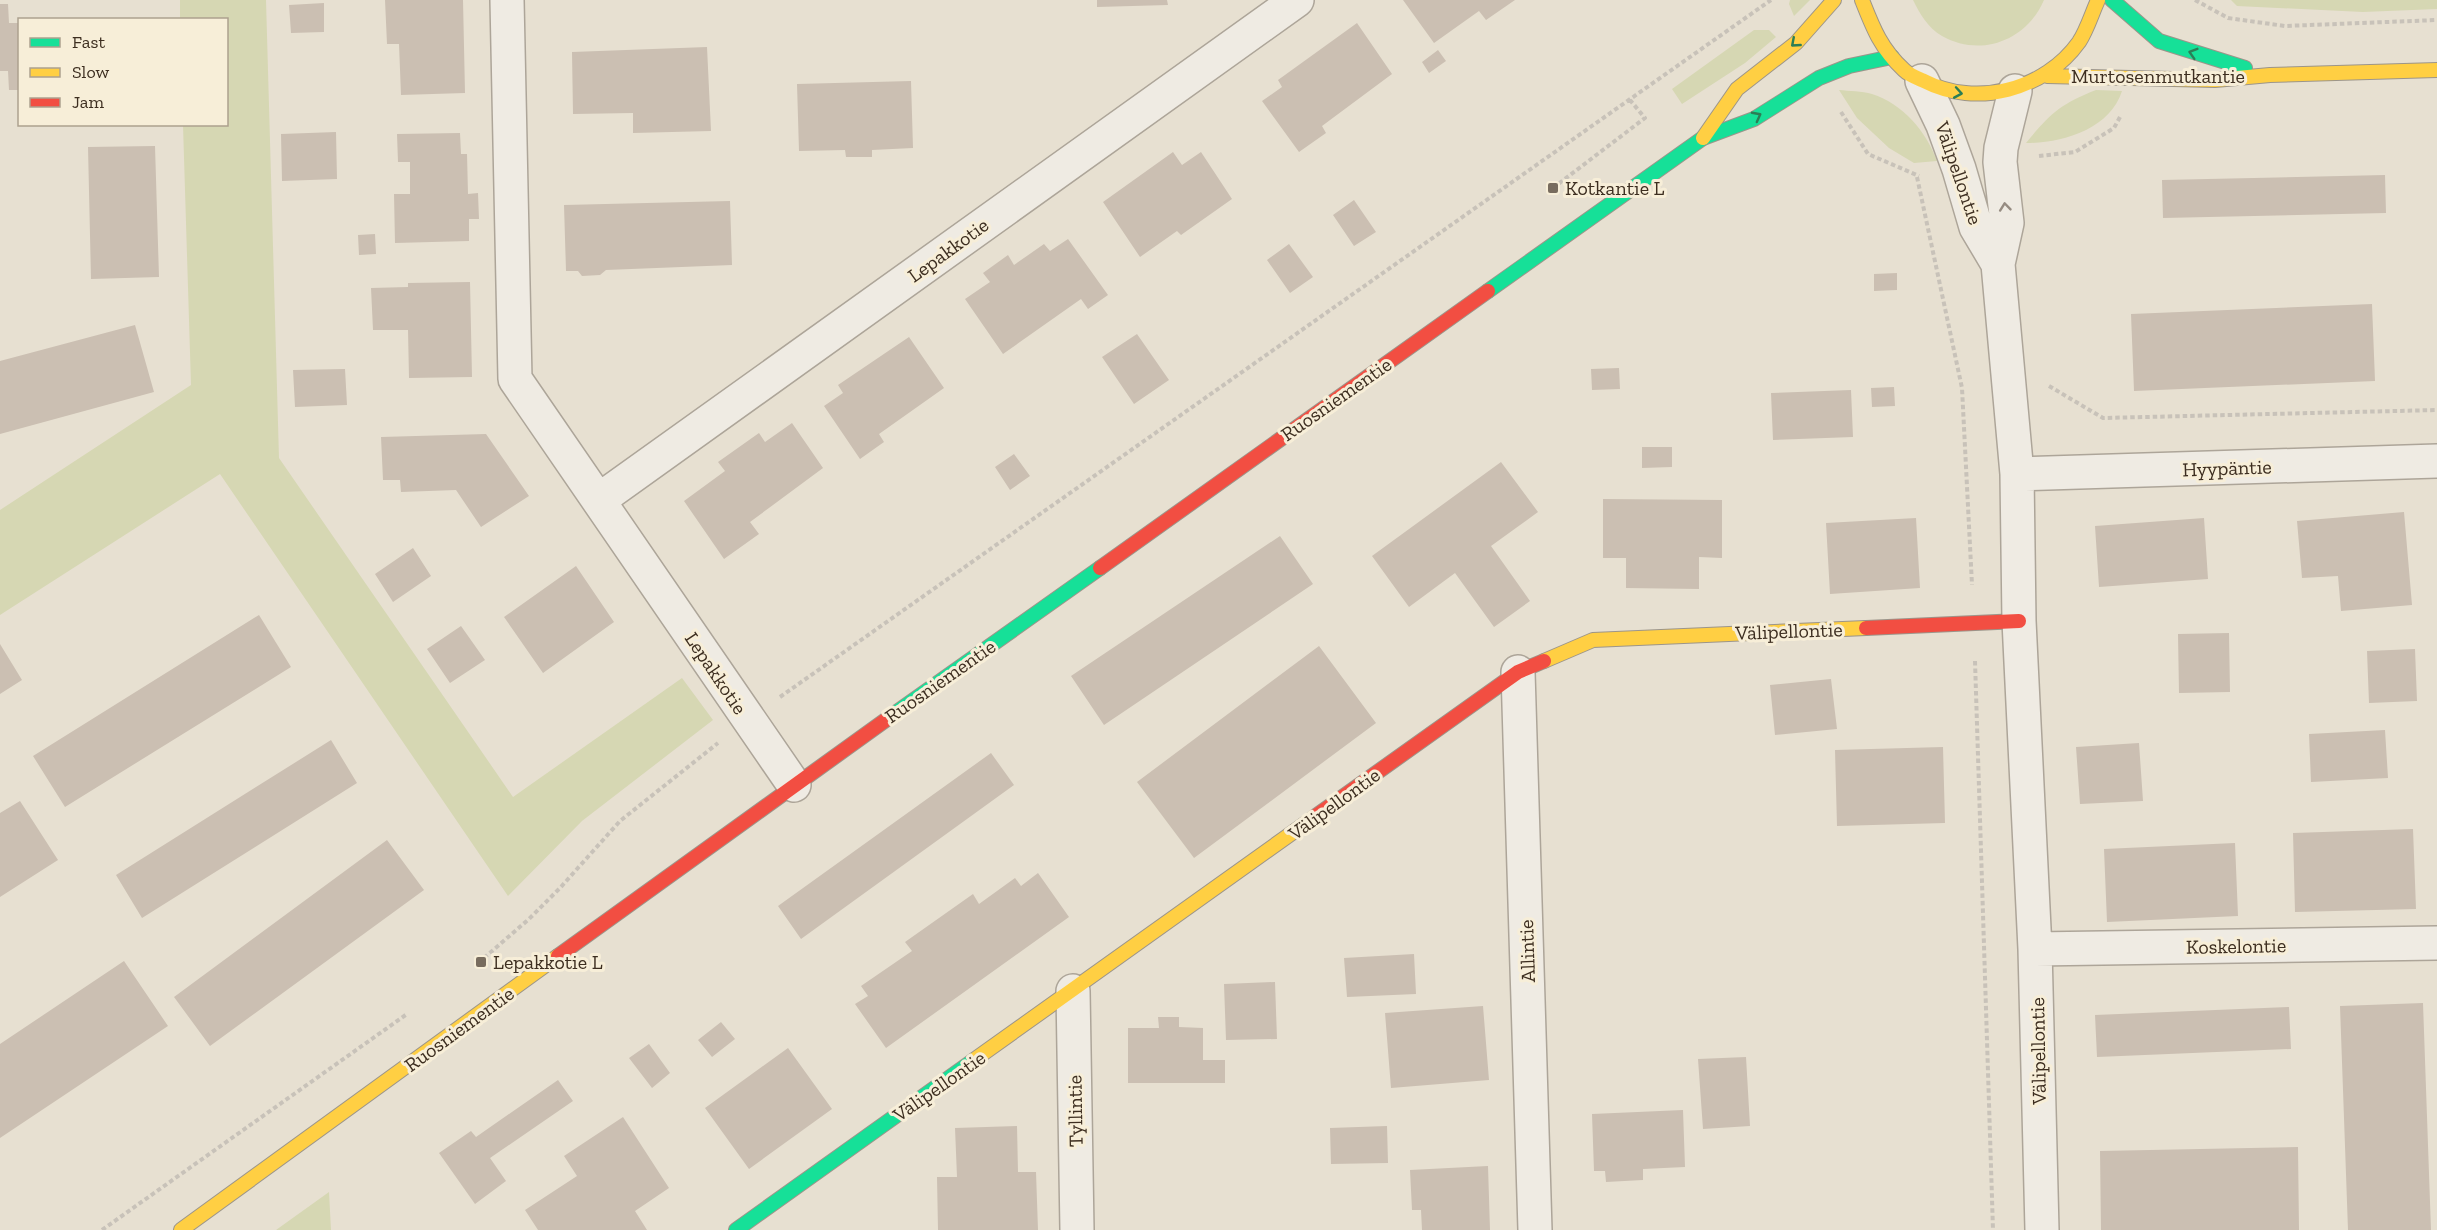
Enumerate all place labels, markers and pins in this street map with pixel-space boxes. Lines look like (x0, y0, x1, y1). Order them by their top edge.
place label: Kotkantie L (1565, 176, 1665, 200)
marker: Kotkantie L (1546, 181, 1560, 195)
place label: Lepakkotie L (493, 950, 603, 974)
marker: Lepakkotie L (474, 955, 488, 969)

